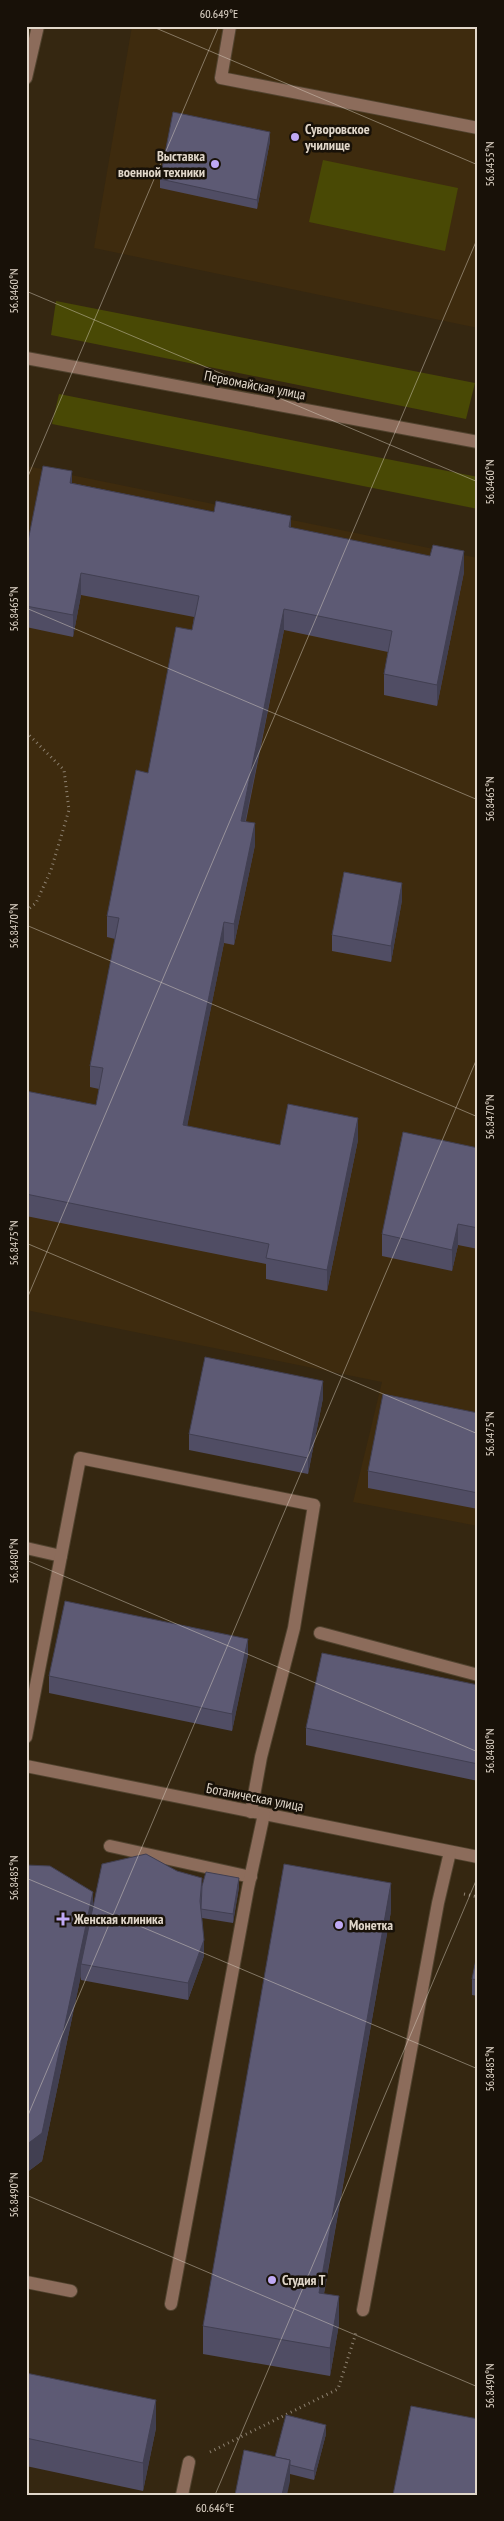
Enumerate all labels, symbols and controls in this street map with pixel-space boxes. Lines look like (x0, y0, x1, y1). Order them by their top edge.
text: 60.649°E (200, 6, 238, 21)
place label: Суворовское училище (304, 120, 370, 154)
marker: Суворовское училище (289, 131, 301, 143)
text: 56.8455°N (482, 141, 497, 187)
place label: Выставка военной техники (118, 147, 205, 181)
marker: Выставка военной техники (209, 158, 221, 170)
text: 56.8460°N (6, 268, 21, 314)
street label: Первомайская улица (203, 366, 307, 404)
text: 56.8460°N (482, 459, 497, 505)
text: 56.8465°N (6, 586, 21, 632)
text: 56.8465°N (482, 776, 497, 822)
text: 56.8470°N (6, 903, 21, 949)
text: 56.8470°N (482, 1094, 497, 1140)
text: 56.8475°N (6, 1220, 21, 1266)
text: 56.8475°N (482, 1411, 497, 1457)
text: 56.8480°N (6, 1538, 21, 1584)
text: 56.8480°N (482, 1728, 497, 1774)
street label: Ботаническая улица (205, 1779, 305, 1815)
text: 56.8485°N (6, 1855, 21, 1901)
place label: Женская клиника (73, 1910, 164, 1928)
marker: Женская клиника (56, 1912, 70, 1926)
place label: Монетка (349, 1916, 393, 1934)
marker: Монетка (333, 1919, 345, 1931)
text: 56.8485°N (482, 2046, 497, 2092)
text: 56.8490°N (6, 2172, 21, 2218)
place label: Студия Т (282, 2271, 326, 2289)
marker: Студия Т (266, 2274, 278, 2286)
text: 56.8490°N (482, 2363, 497, 2409)
text: 60.646°E (196, 2500, 234, 2515)

